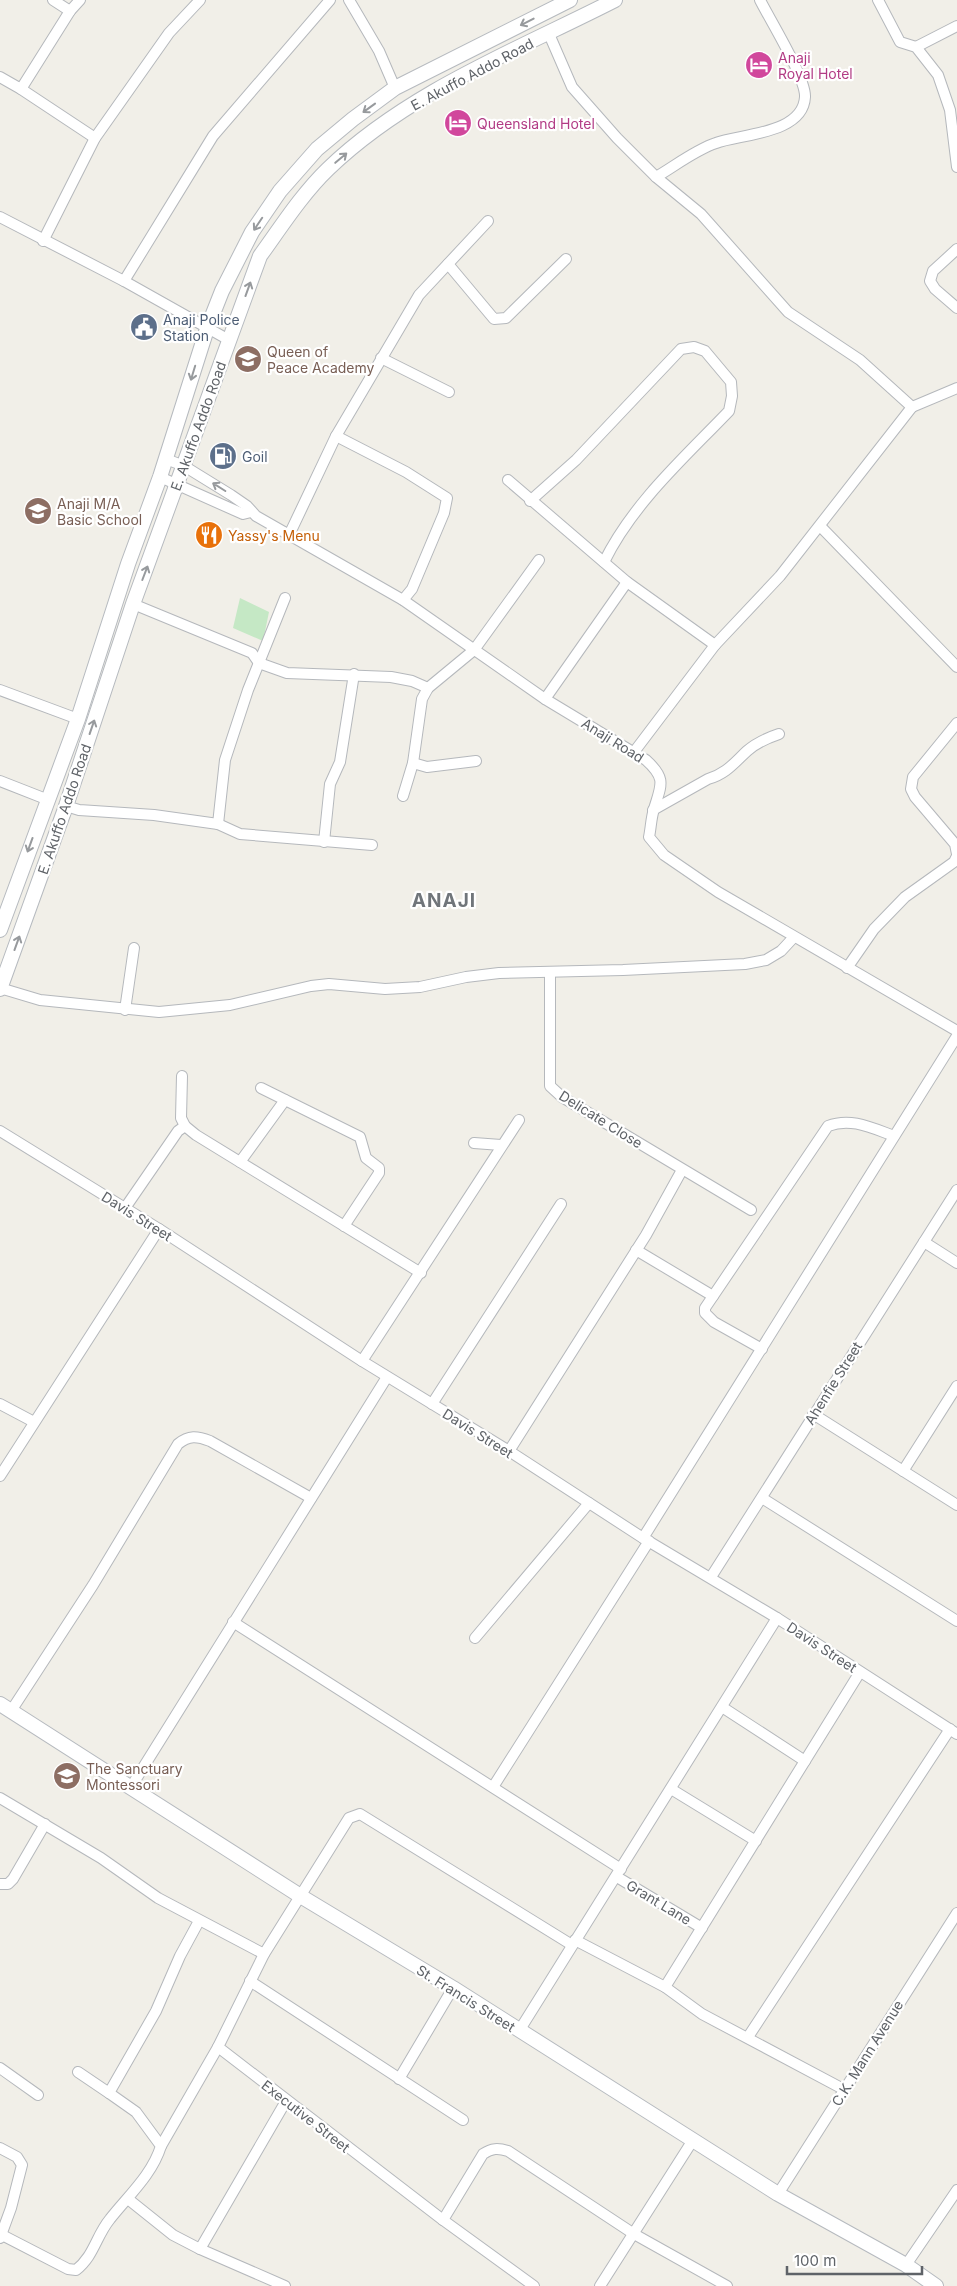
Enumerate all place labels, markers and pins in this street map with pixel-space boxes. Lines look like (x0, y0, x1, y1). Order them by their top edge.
place label: Anaji Royal Hotel (778, 49, 853, 82)
hotel icon: Anaji Royal Hotel (744, 50, 774, 80)
hotel icon: Queensland Hotel (443, 108, 473, 138)
place label: Queensland Hotel (477, 115, 595, 132)
place label: Anaji Police Station (163, 311, 240, 344)
public building icon: Anaji Police Station (129, 312, 159, 342)
place label: Queen of Peace Academy (267, 343, 375, 376)
school or university icon: Queen of Peace Academy (233, 344, 263, 374)
fuel station icon: Goil (208, 441, 238, 471)
place label: Goil (242, 448, 268, 465)
place label: Anaji M/A Basic School (57, 495, 142, 528)
school or university icon: Anaji M/A Basic School (23, 496, 53, 526)
restaurant icon: Yassy's Menu (194, 520, 224, 550)
place label: Yassy's Menu (228, 527, 320, 544)
place label: The Sanctuary Montessori (86, 1760, 183, 1793)
school or university icon: The Sanctuary Montessori (52, 1761, 82, 1791)

